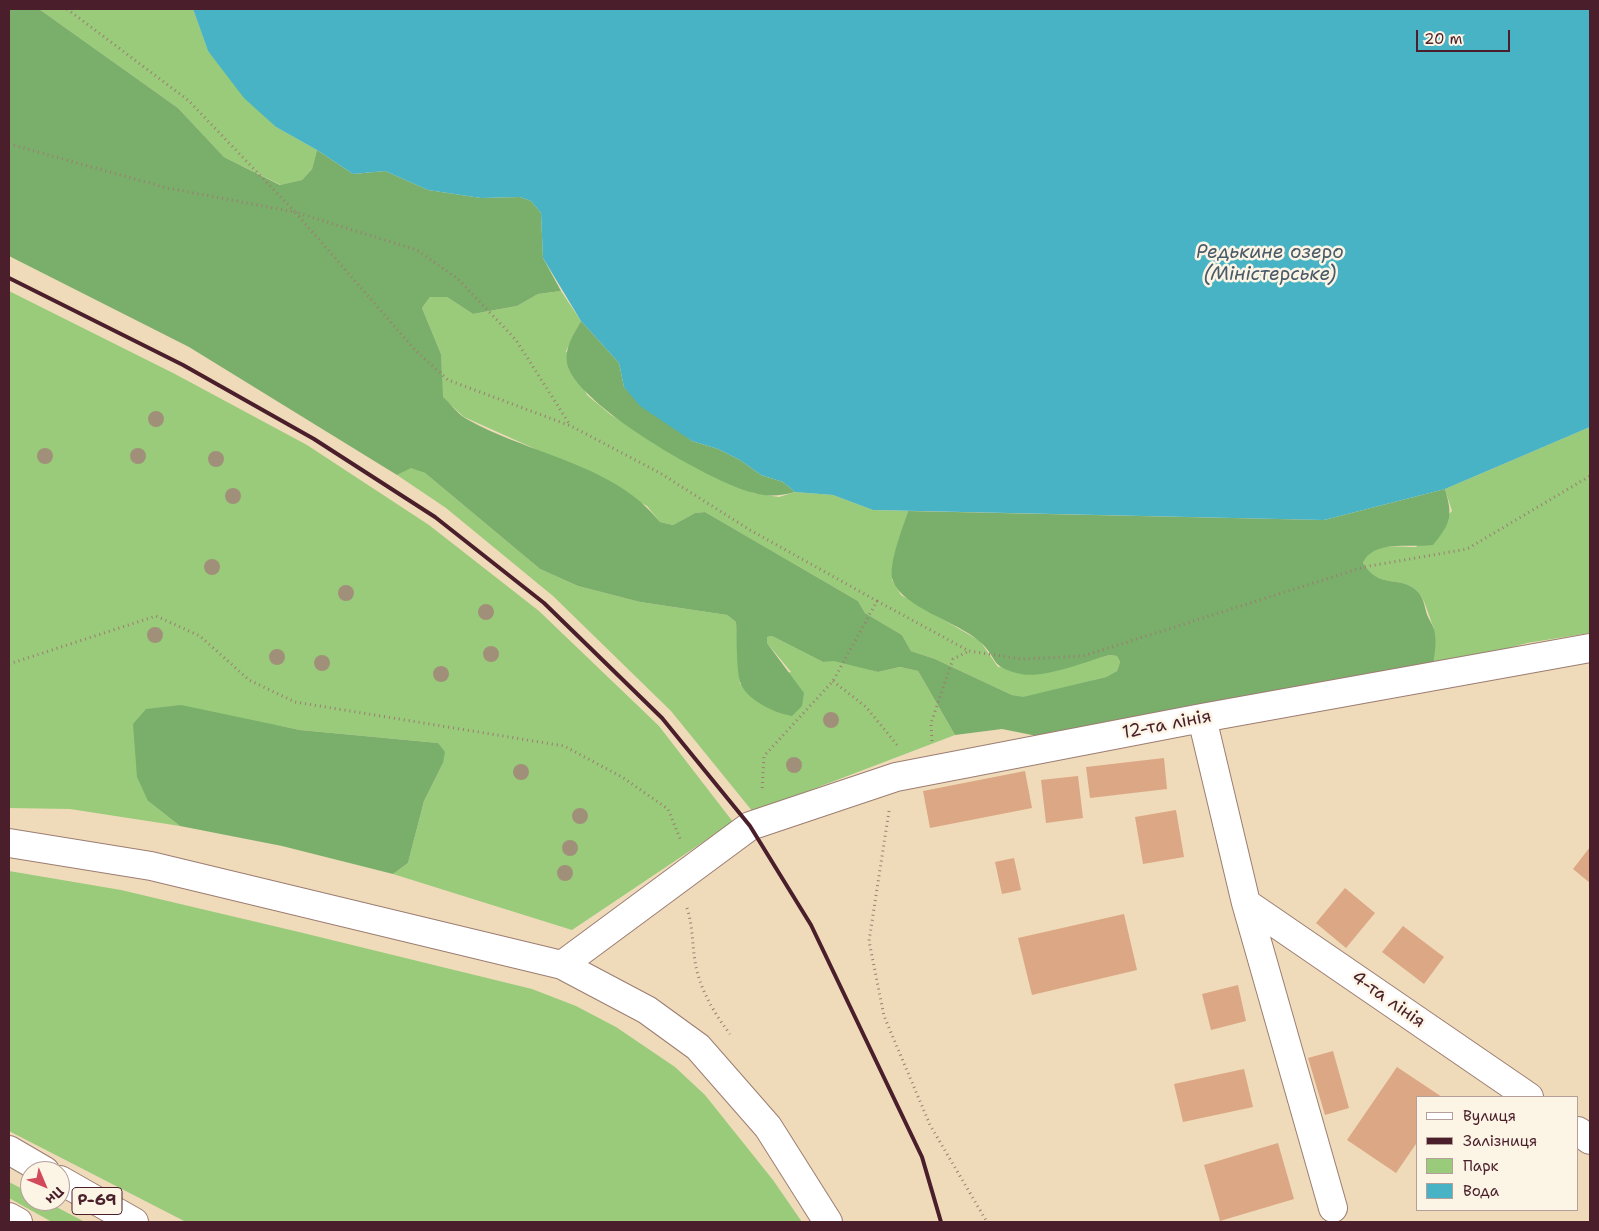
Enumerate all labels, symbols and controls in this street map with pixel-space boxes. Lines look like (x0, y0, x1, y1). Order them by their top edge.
scale bar (1419, 20, 1513, 52)
text: 20 m (1424, 29, 1463, 49)
water label: Редькине озеро (Міністерське) (1196, 242, 1344, 286)
street label: 12-та лінія (1121, 706, 1213, 744)
street label: 4-та лінія (1347, 967, 1429, 1033)
legend (1416, 1096, 1579, 1211)
text: Вулиця (1463, 1106, 1516, 1126)
text: Залізниця (1463, 1131, 1537, 1151)
text: Парк (1463, 1156, 1499, 1176)
north arrow (20, 1161, 70, 1211)
text: Вода (1463, 1181, 1499, 1201)
text: Пн (42, 1183, 68, 1209)
road number: Р-69 (72, 1188, 122, 1214)

